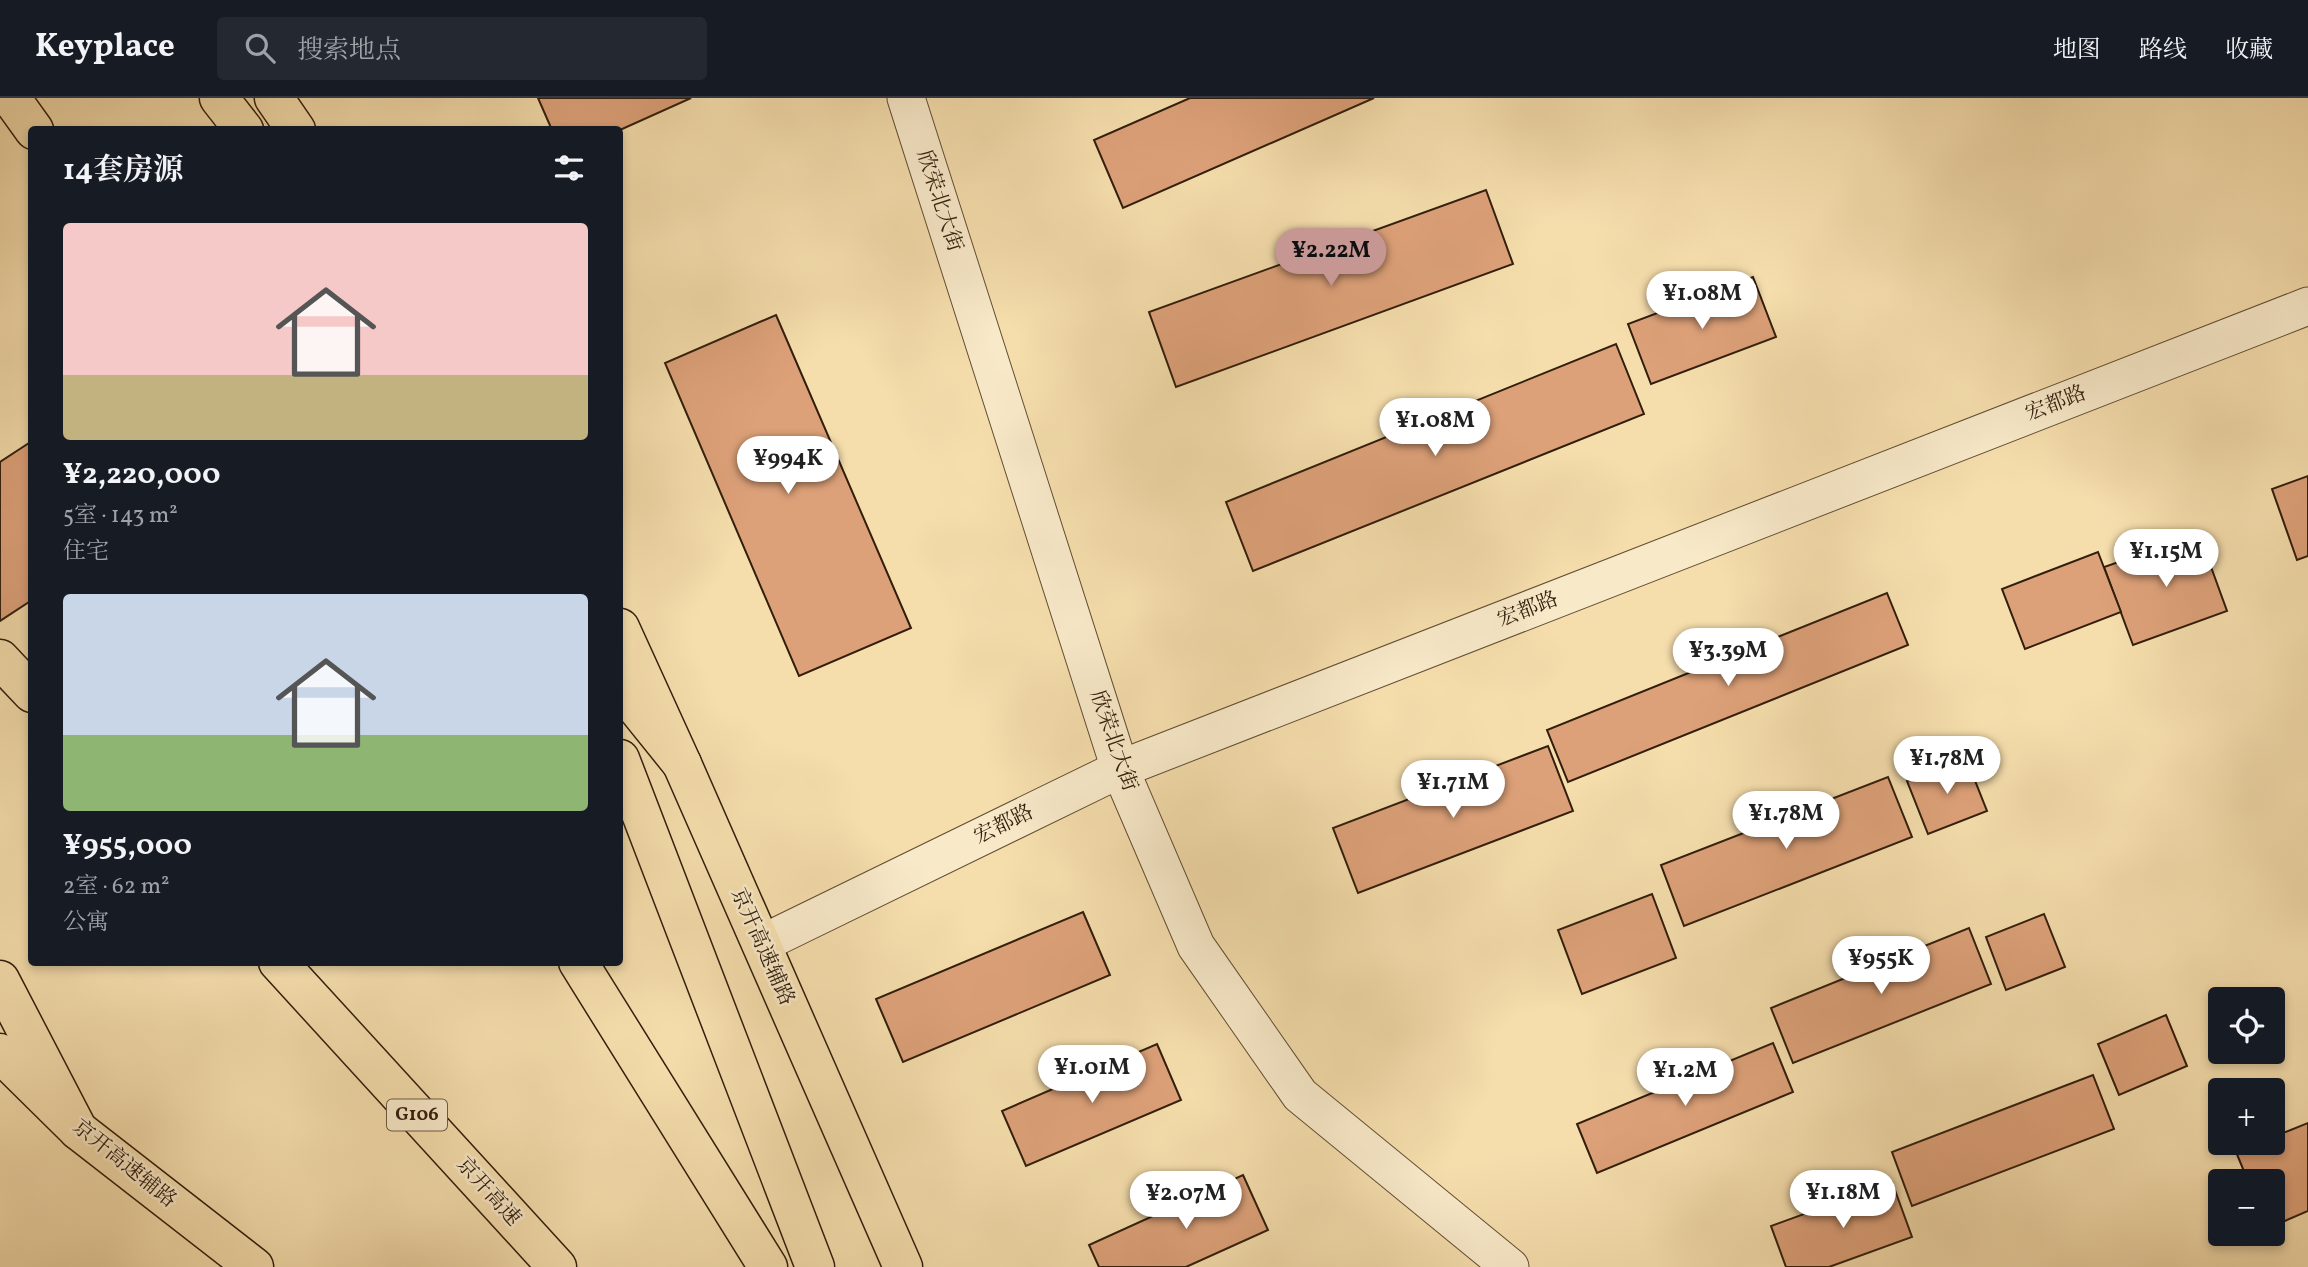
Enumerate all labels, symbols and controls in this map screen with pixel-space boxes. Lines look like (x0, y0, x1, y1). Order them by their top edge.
search box (217, 17, 707, 80)
text: Keyplace (35, 25, 175, 71)
icon: search (241, 29, 279, 67)
text: 搜索地点 (297, 33, 401, 69)
text: 地图 (2053, 34, 2101, 68)
text: 路线 (2139, 34, 2187, 68)
text: 收藏 (2225, 34, 2273, 68)
street label: 欣荣北大街 (909, 147, 969, 255)
icon: filters (550, 149, 588, 187)
text: 14套房源 (63, 150, 183, 192)
pin: ¥2.22M (1274, 228, 1388, 288)
text: ¥2.22M (1291, 235, 1371, 267)
icon: home (263, 269, 389, 395)
pin: ¥1.08M (1645, 272, 1759, 331)
text: ¥1.08M (1662, 278, 1742, 310)
street label: 宏都路 (2021, 379, 2091, 429)
pin: ¥1.08M (1378, 398, 1492, 458)
text: ¥1.08M (1395, 405, 1475, 437)
pin: ¥994K (739, 436, 837, 496)
text: ¥994K (753, 443, 823, 475)
text: ¥2,220,000 (63, 454, 220, 496)
text: 5室 · 143 m² (63, 500, 178, 532)
pin: ¥1.15M (2109, 530, 2223, 589)
text: 住宅 (63, 536, 109, 568)
text: ¥1.15M (2130, 536, 2202, 568)
street label: 宏都路 (1493, 585, 1563, 635)
pin: ¥3.39M (1671, 628, 1785, 688)
text: ¥3.39M (1689, 635, 1767, 667)
icon: home (263, 640, 389, 766)
street label: 欣荣北大街 (1082, 687, 1144, 795)
pin: ¥1.78M (1890, 736, 2004, 796)
text: ¥1.78M (1909, 743, 1985, 775)
pin: ¥1.71M (1396, 760, 1510, 820)
text: ¥1.71M (1417, 767, 1489, 799)
pin: ¥1.78M (1729, 792, 1843, 851)
street label: 宏都路 (969, 798, 1039, 852)
text: ¥1.78M (1748, 798, 1824, 830)
text: ¥955,000 (63, 825, 192, 867)
text: 2室 · 62 m² (63, 871, 170, 903)
street label: 京开高速辅路 (723, 884, 801, 1010)
text: 公寓 (63, 907, 109, 939)
pin: ¥955K (1832, 936, 1930, 996)
text: ¥955K (1848, 943, 1914, 975)
map controls (2208, 987, 2285, 1246)
button: locate (2208, 987, 2285, 1064)
pin: ¥1.01M (1035, 1046, 1149, 1105)
pin: ¥1.2M (1636, 1048, 1734, 1108)
text: ¥1.01M (1054, 1052, 1130, 1084)
text: ¥1.2M (1653, 1055, 1717, 1087)
button: + (2208, 1078, 2285, 1155)
road number: G106 (387, 1099, 447, 1130)
street label: 京开高速辅路 (66, 1113, 182, 1215)
street label: 京开高速 (449, 1151, 527, 1233)
button: − (2208, 1169, 2285, 1246)
pin: ¥1.18M (1786, 1170, 1900, 1230)
pin: ¥2.07M (1129, 1172, 1243, 1231)
text: ¥1.18M (1806, 1177, 1880, 1209)
text: ¥2.07M (1146, 1178, 1226, 1210)

